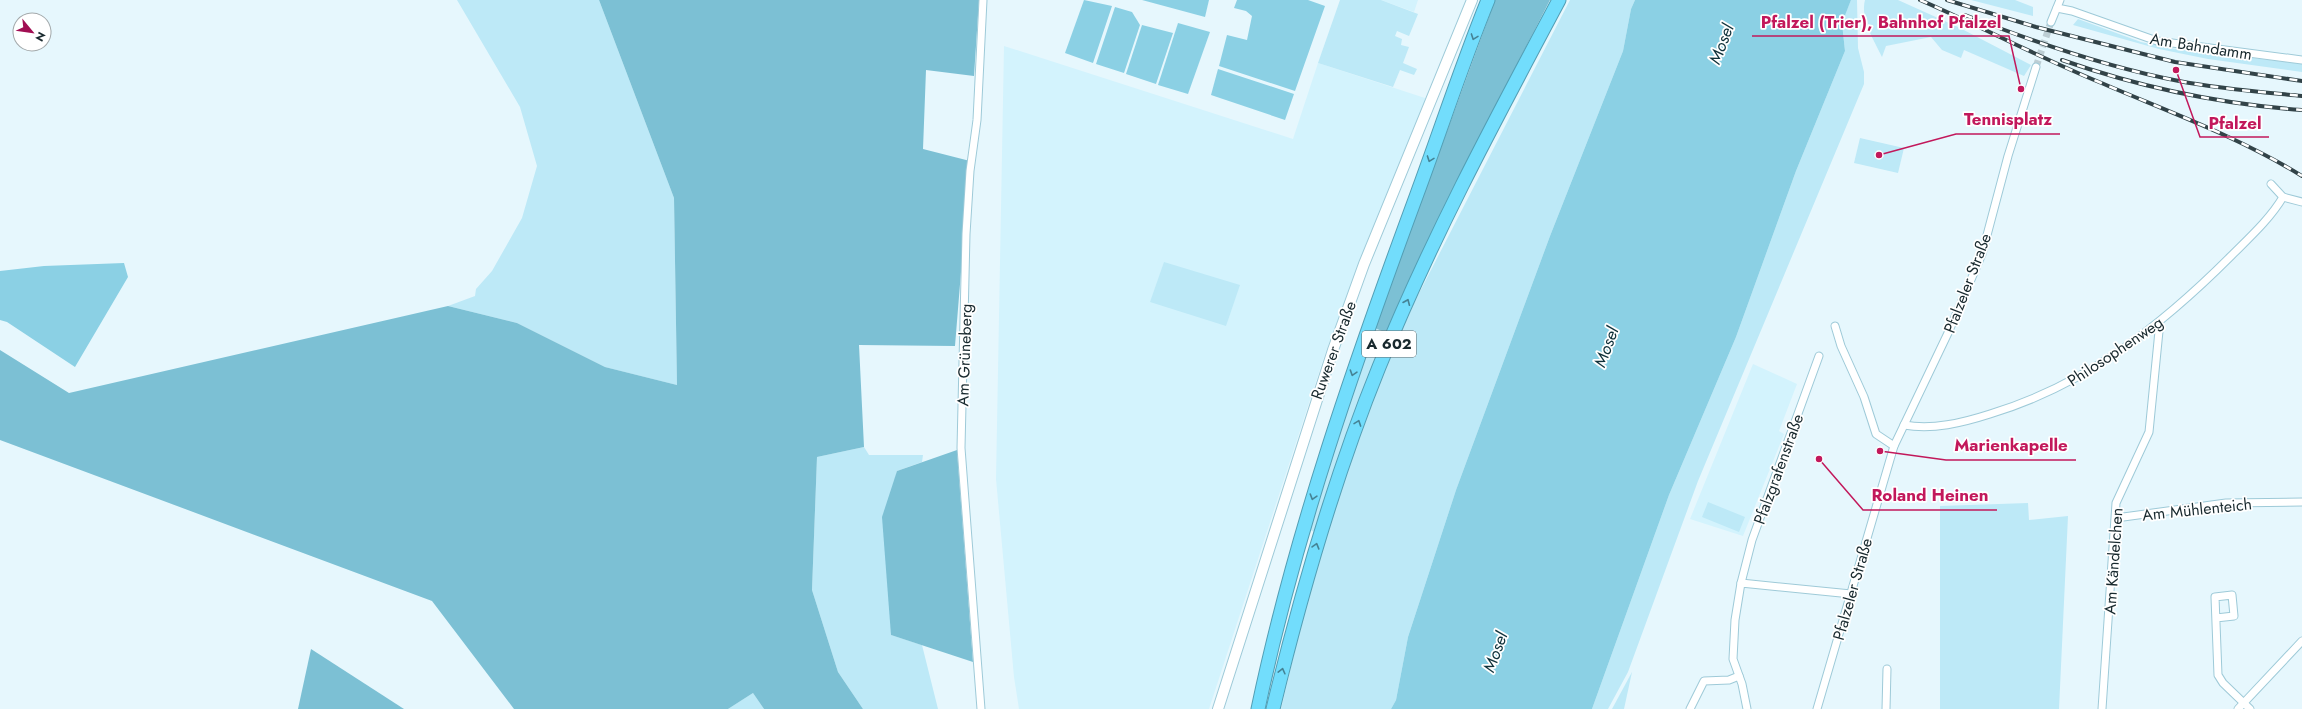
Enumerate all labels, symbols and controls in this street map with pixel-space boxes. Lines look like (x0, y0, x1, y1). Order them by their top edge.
callout: Pfalzel (Trier), Bahnhof Pfalzel (1752, 7, 2009, 36)
text: Pfalzel (Trier), Bahnhof Pfalzel (1761, 10, 2001, 34)
north arrow (12, 12, 52, 52)
water label: Mosel (1702, 19, 1740, 68)
street label: Am Bahndamm (2148, 27, 2254, 66)
text: N (32, 29, 50, 45)
one-way arrow (1471, 33, 1479, 40)
callout: Tennisplatz (1956, 105, 2060, 134)
text: Tennisplatz (1964, 107, 2052, 131)
callout: Pfalzel (2200, 108, 2269, 137)
text: Pfalzel (2208, 111, 2262, 135)
one-way arrow (1426, 155, 1434, 162)
street label: Pfalzeler Straße (1938, 230, 1997, 336)
street label: Ruwerer Straße (1305, 298, 1362, 403)
one-way arrow (1402, 299, 1410, 307)
street label: Am Grüneberg (951, 303, 978, 407)
street label: Philosophenweg (2063, 311, 2168, 392)
water label: Mosel (1588, 322, 1625, 371)
road number: A 602 (1362, 331, 1416, 357)
one-way arrow (1349, 370, 1357, 377)
street label: Pfalzgrafenstraße (1748, 411, 1809, 528)
one-way arrow (1354, 419, 1362, 426)
callout: Marienkapelle (1946, 431, 2076, 460)
text: Marienkapelle (1954, 433, 2068, 457)
callout: Roland Heinen (1863, 481, 1997, 510)
text: Roland Heinen (1871, 483, 1989, 507)
street label: Am Mühlenteich (2141, 492, 2253, 527)
one-way arrow (1309, 493, 1318, 500)
street label: Am Kändelchen (2098, 507, 2129, 615)
street label: Pfalzeler Straße (1827, 535, 1878, 643)
one-way arrow (1311, 542, 1320, 549)
water label: Mosel (1477, 627, 1514, 676)
one-way arrow (1278, 668, 1286, 674)

